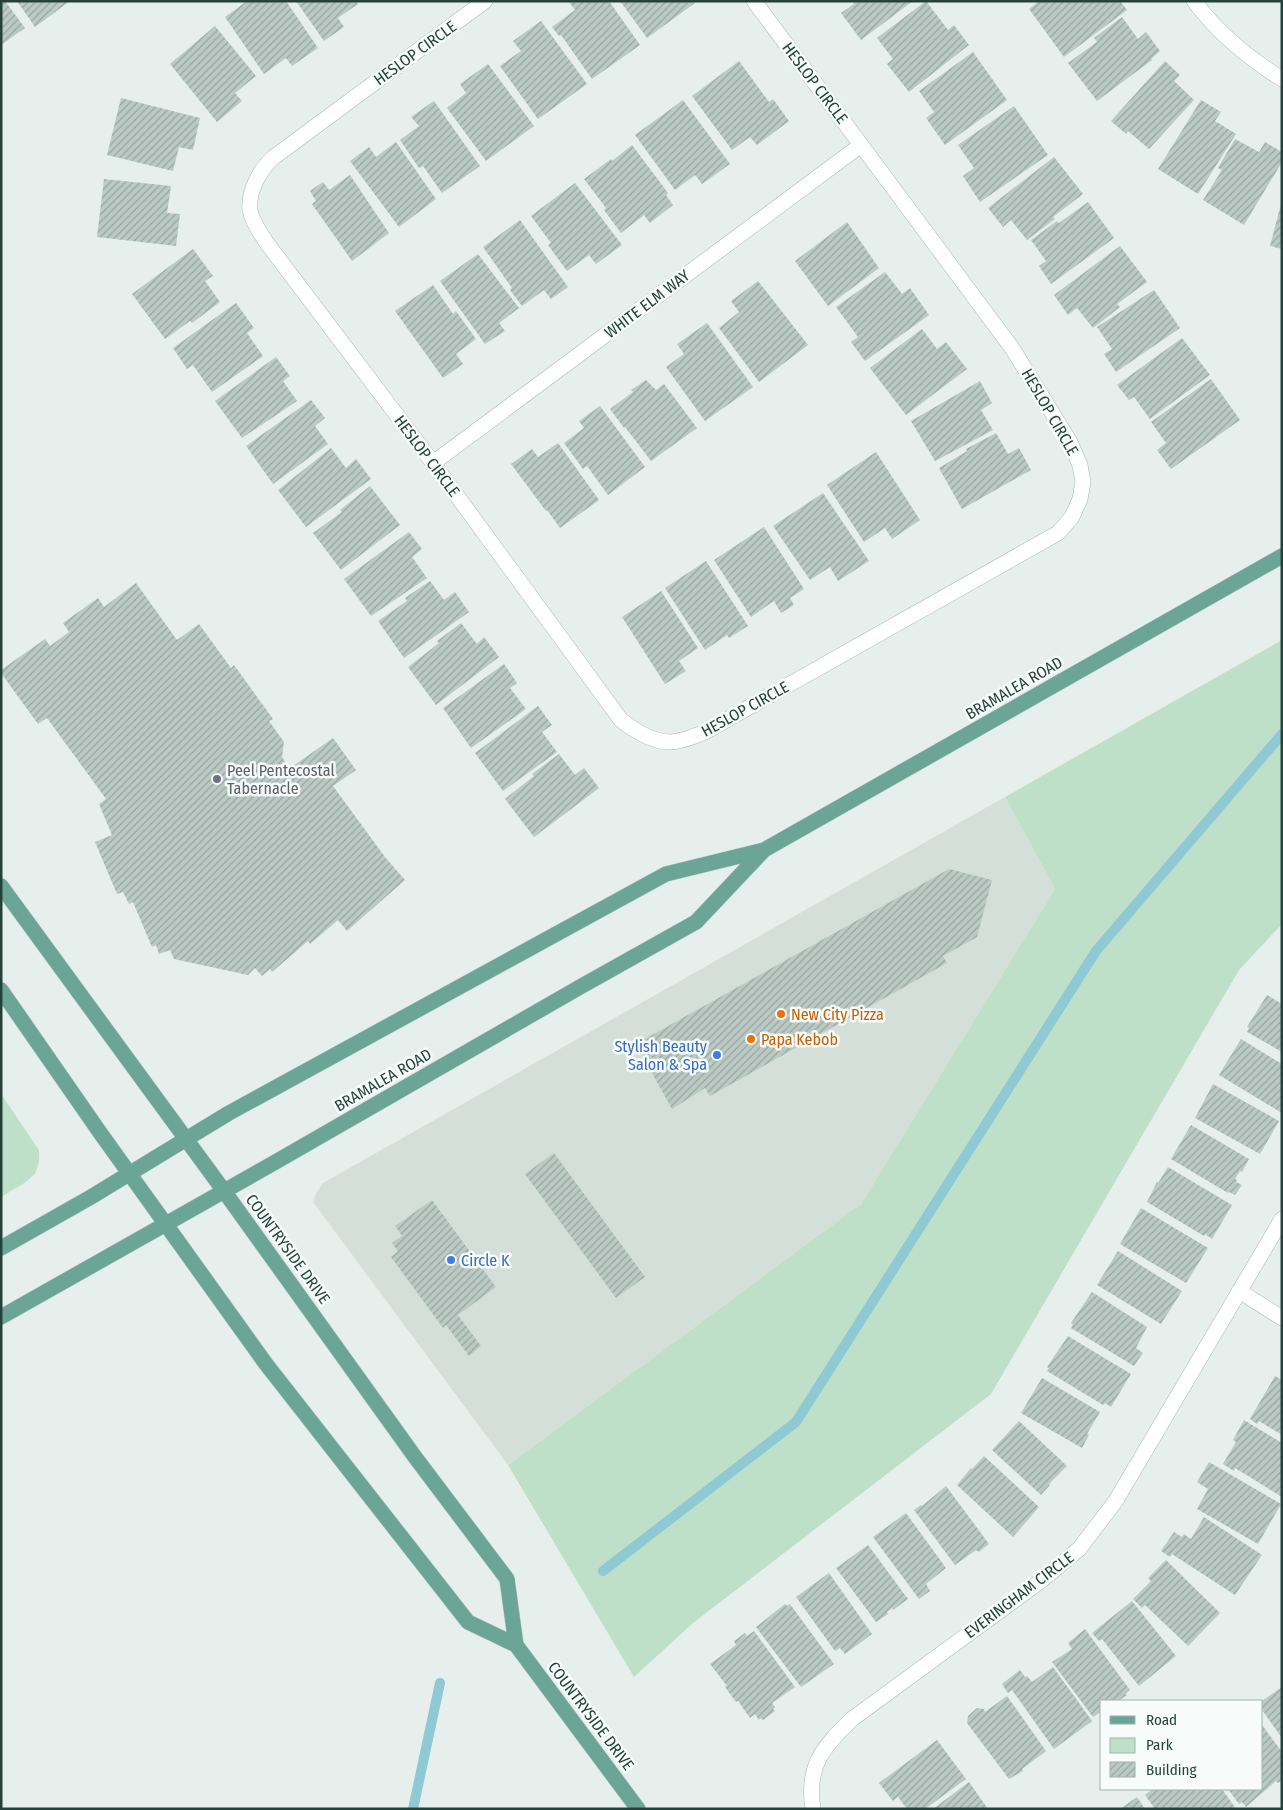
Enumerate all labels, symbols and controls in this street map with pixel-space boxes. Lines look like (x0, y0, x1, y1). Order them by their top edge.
street label: HESLOP CIRCLE (370, 17, 460, 89)
street label: HESLOP CIRCLE (778, 38, 852, 128)
street label: WHITE ELM WAY (601, 266, 693, 342)
street label: HESLOP CIRCLE (1017, 365, 1083, 459)
street label: HESLOP CIRCLE (390, 411, 464, 501)
street label: BRAMALEA ROAD (962, 653, 1066, 723)
street label: HESLOP CIRCLE (698, 677, 792, 741)
place label: Peel Pentecostal Tabernacle (227, 761, 335, 798)
marker: Peel Pentecostal Tabernacle (211, 773, 223, 785)
place label: New City Pizza (791, 1005, 884, 1024)
marker: New City Pizza (775, 1008, 787, 1020)
place label: Papa Kebob (761, 1030, 838, 1049)
marker: Papa Kebob (745, 1033, 757, 1045)
place label: Stylish Beauty Salon & Spa (614, 1037, 708, 1074)
street label: BRAMALEA ROAD (331, 1045, 435, 1115)
marker: Stylish Beauty Salon & Spa (711, 1049, 723, 1061)
street label: COUNTRYSIDE DRIVE (242, 1190, 334, 1308)
place label: Circle K (461, 1251, 510, 1270)
marker: Circle K (445, 1254, 457, 1266)
street label: EVERINGHAM CIRCLE (961, 1548, 1077, 1642)
street label: COUNTRYSIDE DRIVE (544, 1658, 638, 1774)
legend (1100, 1700, 1263, 1790)
text: Road (1146, 1711, 1177, 1729)
text: Park (1146, 1736, 1173, 1754)
text: Building (1146, 1761, 1197, 1779)

